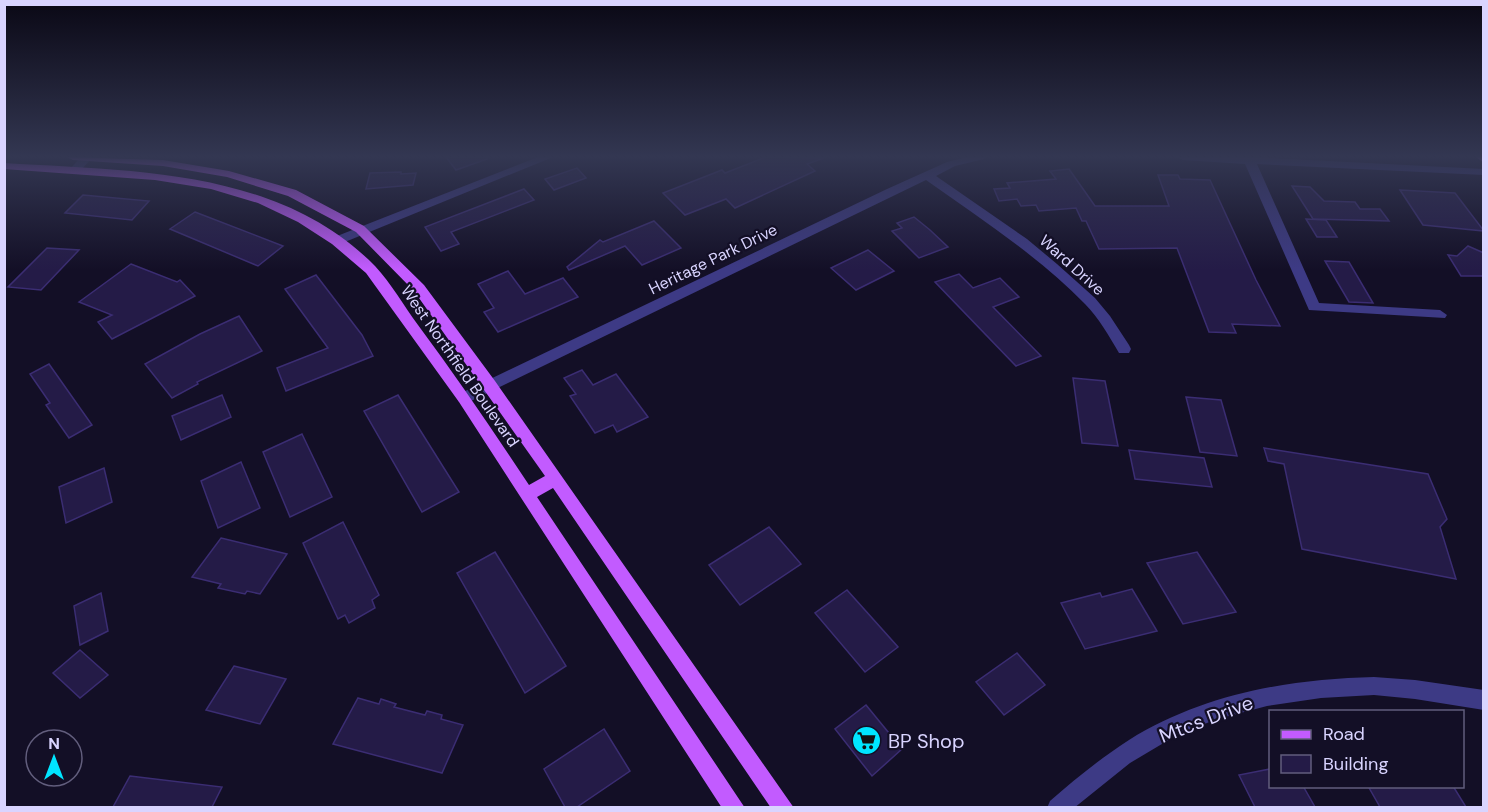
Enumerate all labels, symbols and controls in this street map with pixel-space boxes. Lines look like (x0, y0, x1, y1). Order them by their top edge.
street label: Heritage Park Drive (645, 219, 781, 299)
street label: Ward Drive (1035, 230, 1109, 300)
street label: West Northfield Boulevard (396, 281, 524, 451)
street label: Mtcs Drive (1155, 689, 1257, 749)
legend (1269, 710, 1464, 788)
text: Road (1323, 722, 1365, 746)
supermarket icon: BP Shop (851, 725, 883, 757)
north arrow (24, 728, 84, 788)
place label: BP Shop (888, 728, 964, 754)
text: N (48, 733, 60, 754)
text: Building (1323, 752, 1388, 776)

